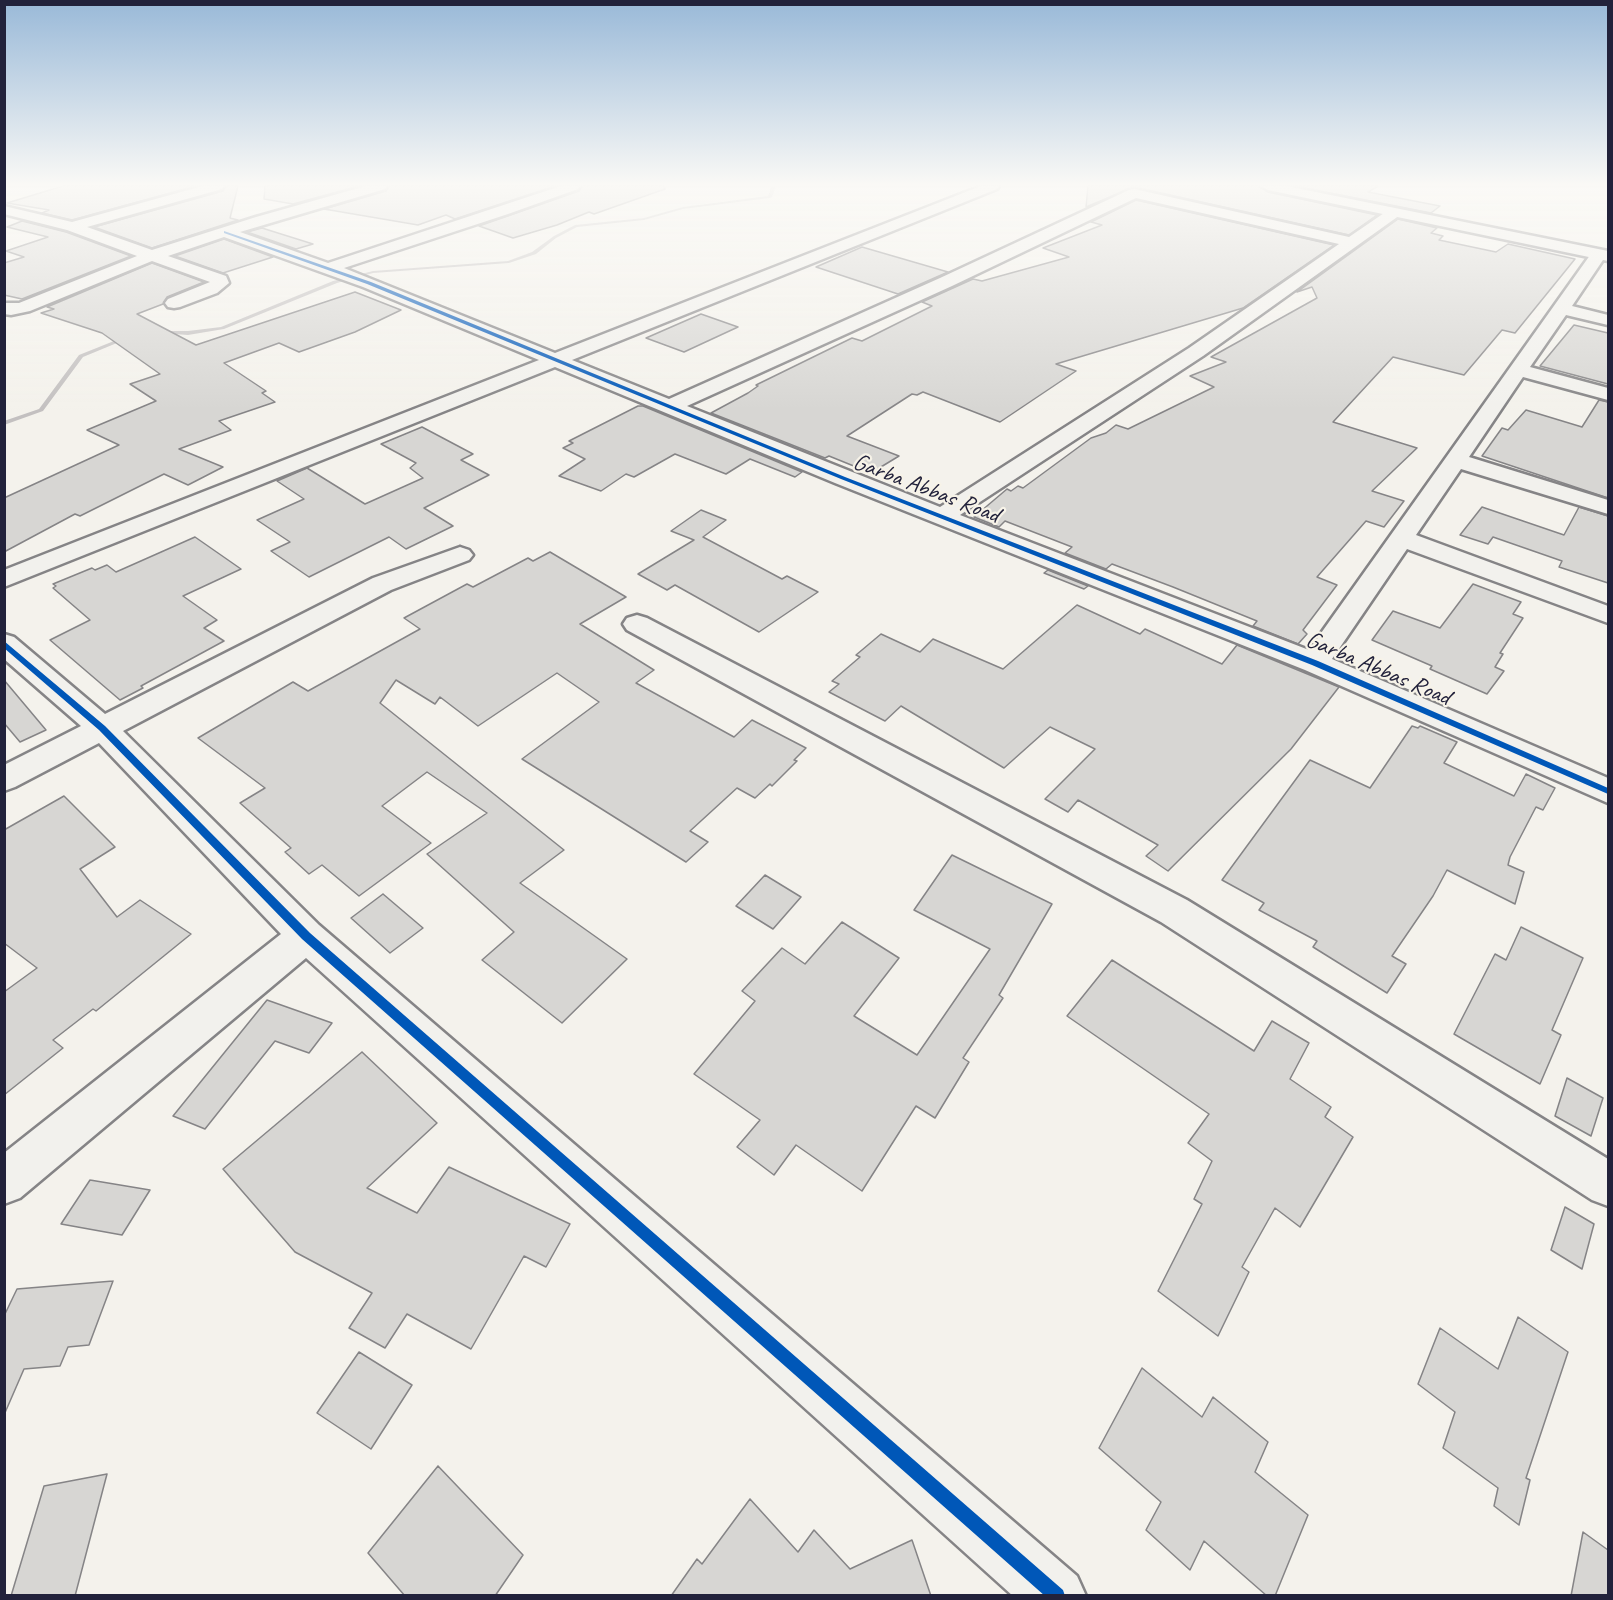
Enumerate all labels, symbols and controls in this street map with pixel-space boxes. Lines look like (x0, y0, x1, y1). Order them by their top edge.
street label: Garba Abbas Road (849, 448, 1003, 530)
street label: Garba Abbas Road (1301, 626, 1455, 712)

